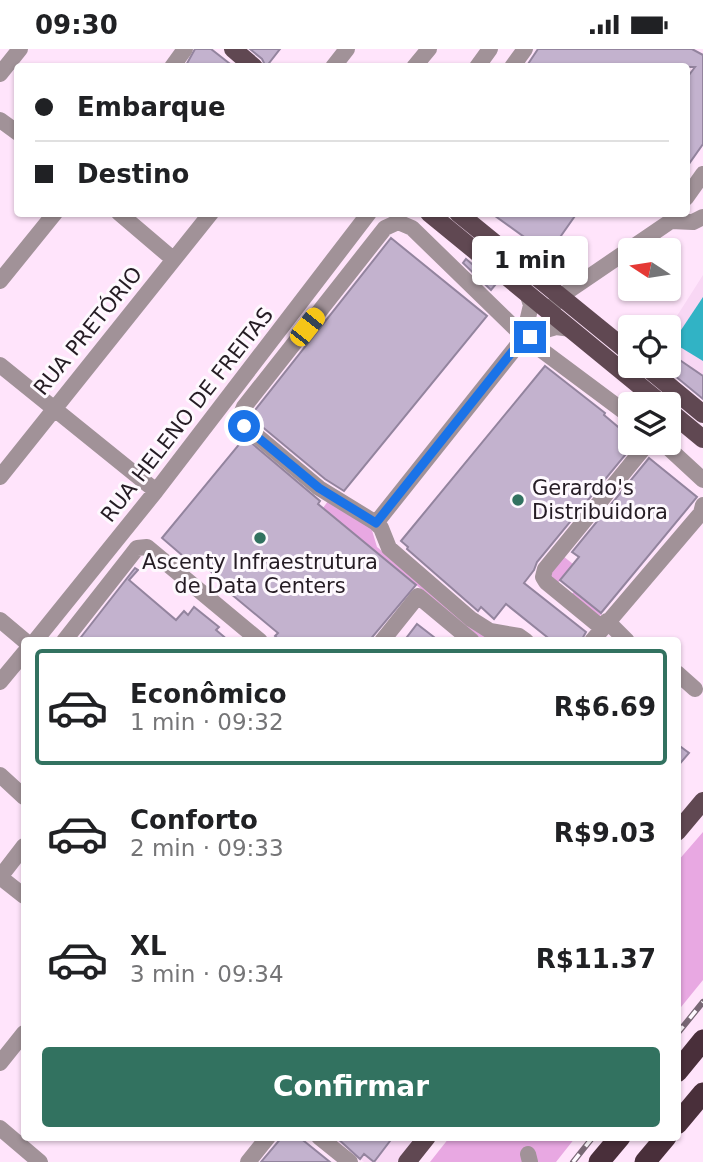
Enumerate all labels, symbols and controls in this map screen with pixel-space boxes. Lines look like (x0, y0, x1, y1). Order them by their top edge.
text: 09:30 (35, 10, 118, 40)
text: Embarque (77, 92, 226, 122)
text: Destino (77, 159, 189, 189)
callout: 1 min (472, 236, 588, 285)
north arrow (618, 238, 681, 301)
map controls (618, 238, 681, 455)
text: 1 min (494, 247, 566, 273)
street label: RUA PRETÓRIO (28, 261, 147, 400)
street label: RUA HELENO DE FREITAS (96, 303, 278, 527)
car (286, 304, 329, 350)
button: locate (618, 315, 681, 378)
route end (514, 321, 546, 353)
button: layers (618, 392, 681, 455)
route start (228, 410, 260, 442)
place label: Gerardo's Distribuidora (532, 476, 668, 524)
marker: Gerardo's Distribuidora (510, 492, 526, 508)
marker: Ascenty Infraestrutura de Data Centers (252, 530, 268, 546)
place label: Ascenty Infraestrutura de Data Centers (142, 550, 378, 598)
icon: car (46, 676, 109, 739)
text: Econômico (130, 679, 287, 709)
text: R$6.69 (554, 692, 656, 722)
text: 1 min · 09:32 (130, 709, 284, 735)
icon: car (46, 802, 109, 865)
text: Conforto (130, 805, 258, 835)
text: R$9.03 (554, 818, 656, 848)
text: 2 min · 09:33 (130, 835, 284, 861)
icon: car (46, 928, 109, 991)
text: XL (130, 931, 167, 961)
text: R$11.37 (536, 944, 656, 974)
text: 3 min · 09:34 (130, 961, 284, 987)
button: Confirmar (42, 1047, 660, 1127)

